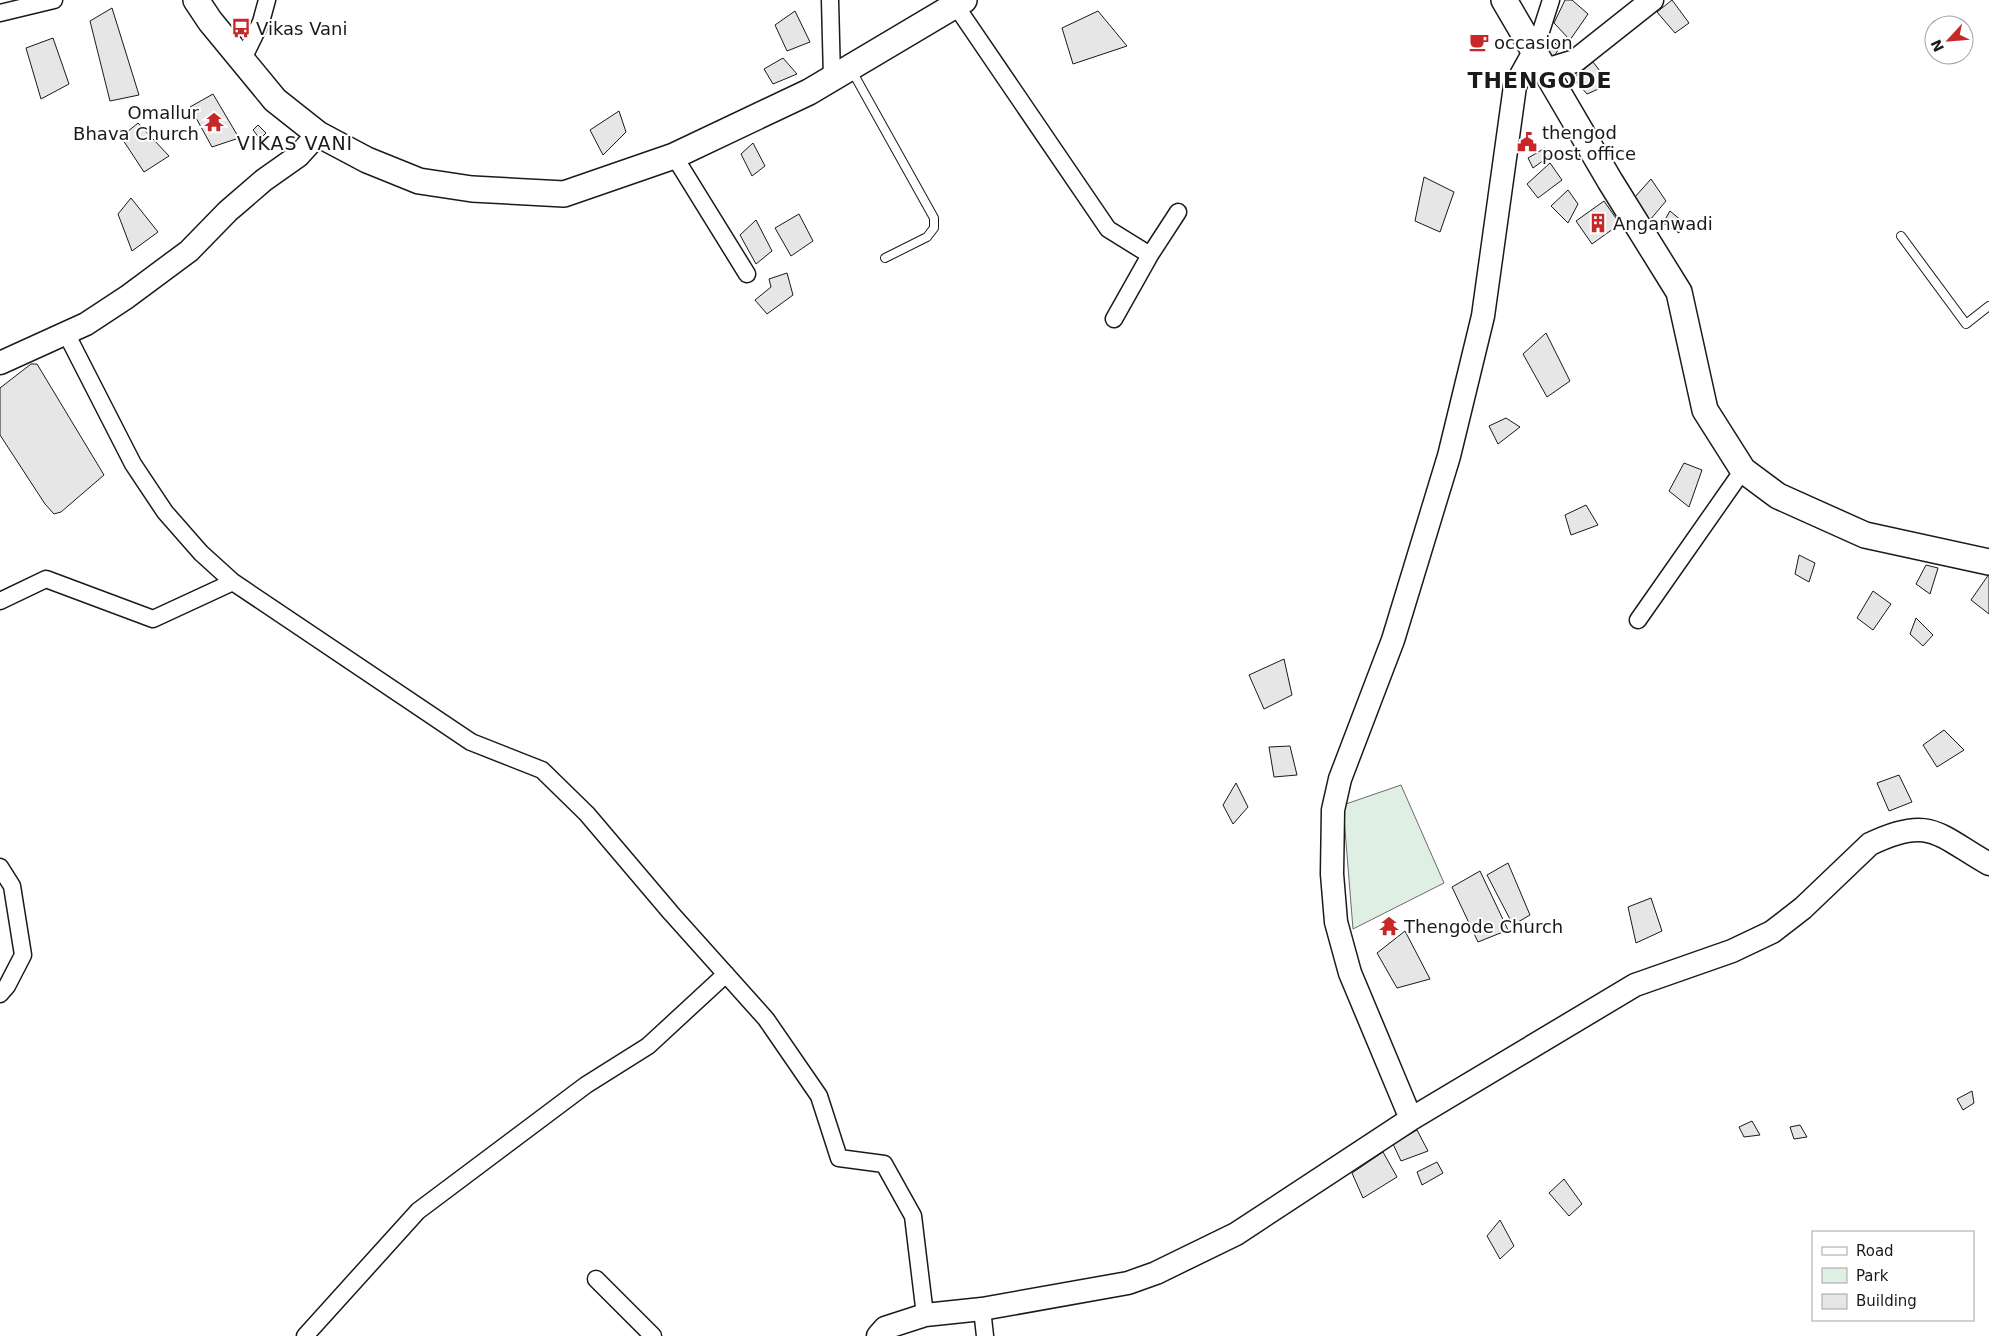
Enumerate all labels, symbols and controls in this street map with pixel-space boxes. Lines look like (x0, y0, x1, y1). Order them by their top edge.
north arrow (1924, 15, 1974, 65)
bus stop icon: Vikas Vani (230, 17, 252, 39)
place label: Vikas Vani (256, 18, 348, 39)
cafe icon: occasion (1468, 31, 1490, 53)
place label: occasion (1494, 32, 1573, 53)
text: N (1928, 37, 1947, 54)
district label: THENGODE (1468, 68, 1612, 93)
place label: Omallur Bhava Church (73, 102, 200, 144)
temple icon: Omallur Bhava Church (203, 111, 225, 133)
place label: thengod post office (1542, 122, 1636, 164)
public building icon: thengod post office (1516, 131, 1538, 153)
district label: VIKAS VANI (237, 132, 353, 154)
building icon: Anganwadi (1587, 212, 1609, 234)
place label: Anganwadi (1613, 213, 1713, 234)
temple icon: Thengode Church (1378, 915, 1400, 937)
place label: Thengode Church (1403, 916, 1563, 937)
legend (1812, 1231, 1974, 1321)
text: Road (1856, 1242, 1894, 1260)
text: Park (1856, 1267, 1889, 1285)
text: Building (1856, 1292, 1917, 1310)

